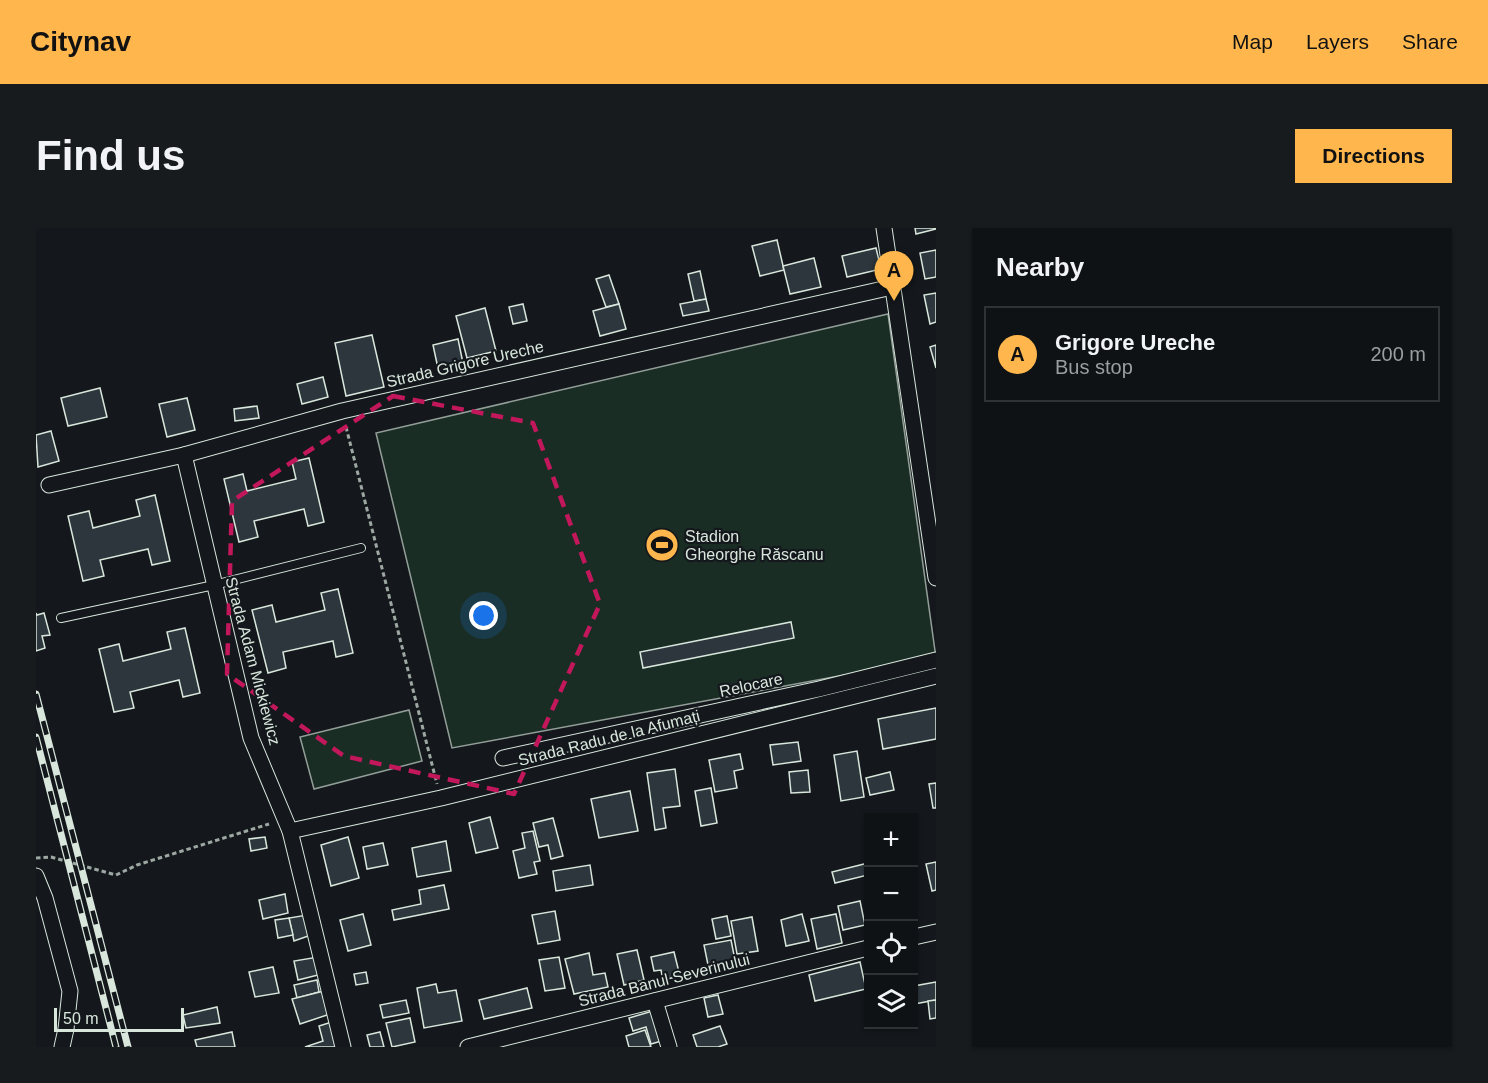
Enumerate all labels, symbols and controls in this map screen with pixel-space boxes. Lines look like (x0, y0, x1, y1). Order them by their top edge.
text: Citynav (30, 26, 131, 57)
text: Map (1232, 30, 1273, 53)
text: Layers (1306, 30, 1369, 53)
text: Share (1402, 30, 1458, 53)
button: Directions (1295, 129, 1452, 183)
text: Find us (36, 132, 185, 179)
pin: A (874, 251, 914, 301)
text: Nearby (996, 252, 1084, 282)
text: Grigore Ureche (1055, 330, 1215, 355)
street label: Strada Grigore Ureche (385, 338, 545, 390)
text: A (1010, 343, 1025, 365)
text: 200 m (1370, 343, 1426, 365)
text: Bus stop (1055, 356, 1133, 378)
sports icon: Stadion Gheorghe Răscanu (644, 527, 680, 563)
place label: Stadion Gheorghe Răscanu (685, 528, 824, 563)
street label: Strada Adam Mickiewicz (222, 575, 284, 747)
your location (469, 601, 498, 630)
street label: Relocare (718, 670, 784, 700)
street label: Strada Radu de la Afumați (516, 707, 702, 769)
map controls (864, 813, 918, 1029)
button: + (864, 813, 918, 867)
button: − (864, 867, 918, 921)
button: locate (864, 921, 918, 975)
street label: Strada Banul Severinului (577, 950, 751, 1010)
button: layers (864, 975, 918, 1029)
scale bar (54, 1005, 184, 1032)
text: 50 m (63, 1010, 99, 1027)

